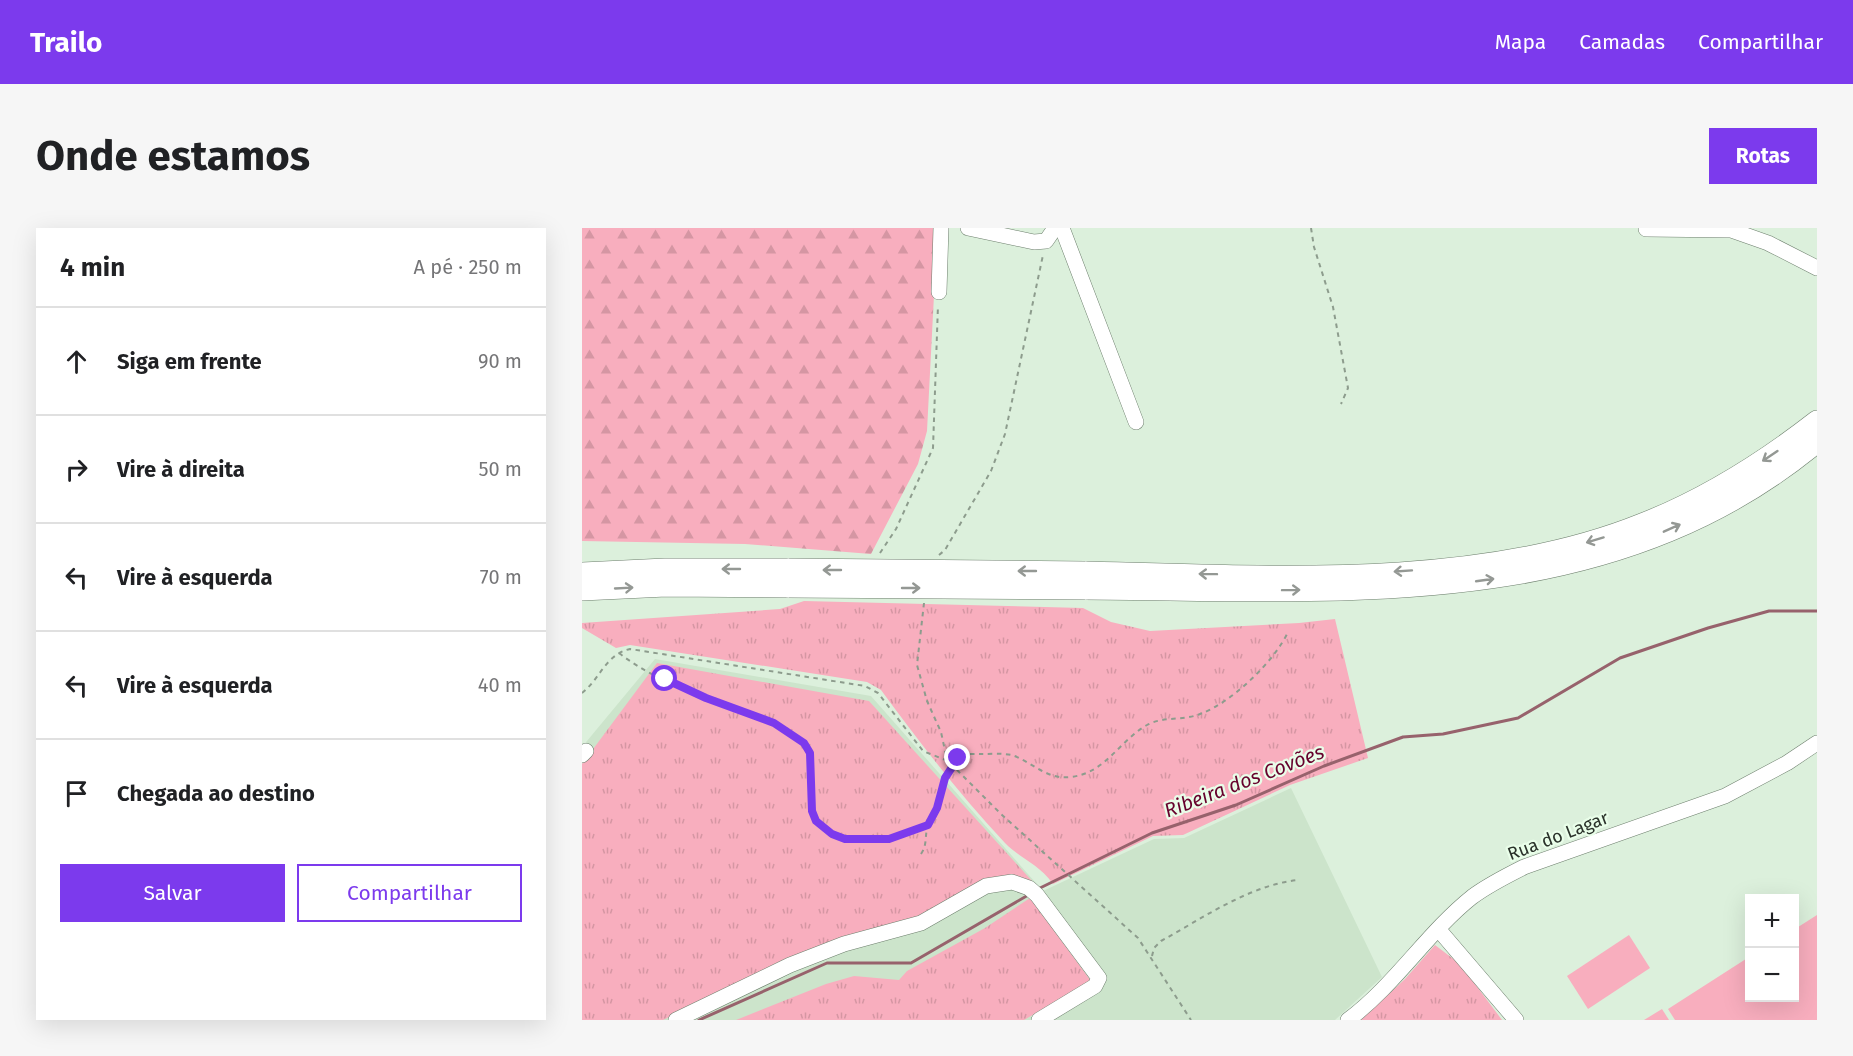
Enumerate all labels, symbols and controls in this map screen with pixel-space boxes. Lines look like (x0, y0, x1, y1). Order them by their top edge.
text: Trailo (30, 26, 102, 59)
text: Mapa (1495, 29, 1546, 55)
text: Camadas (1579, 29, 1665, 55)
text: Compartilhar (1698, 29, 1823, 55)
button: Rotas (1709, 128, 1817, 184)
text: Onde estamos (36, 131, 310, 181)
text: 4 min (60, 252, 125, 283)
text: A pé · 250 m (414, 255, 522, 279)
icon: ahead (60, 345, 93, 378)
text: Siga em frente (117, 348, 262, 375)
text: 90 m (478, 349, 522, 373)
one-way arrow (1762, 450, 1779, 462)
icon: right (60, 453, 93, 486)
text: Vire à direita (117, 456, 245, 483)
text: 50 m (478, 457, 522, 481)
one-way arrow (1663, 522, 1681, 533)
one-way arrow (1586, 535, 1605, 546)
icon: left (60, 561, 93, 594)
one-way arrow (721, 563, 741, 575)
text: Vire à esquerda (117, 564, 273, 591)
one-way arrow (822, 564, 842, 576)
text: 70 m (480, 565, 522, 589)
one-way arrow (1017, 565, 1037, 577)
one-way arrow (1394, 566, 1414, 577)
one-way arrow (1199, 569, 1219, 580)
one-way arrow (1475, 575, 1495, 586)
one-way arrow (613, 582, 633, 593)
one-way arrow (900, 582, 920, 593)
one-way arrow (1280, 584, 1300, 596)
route start (651, 665, 677, 691)
icon: left (60, 669, 93, 702)
text: Vire à esquerda (117, 672, 273, 699)
text: 40 m (478, 673, 522, 697)
water label: Ribeira dos Covões (1161, 739, 1327, 823)
route end (944, 744, 970, 770)
icon: arrive (60, 777, 93, 810)
text: Chegada ao destino (117, 780, 315, 807)
street label: Rua do Lagar (1505, 807, 1612, 865)
button: Salvar (60, 864, 285, 922)
button: Compartilhar (297, 864, 522, 922)
map controls (1745, 894, 1799, 1002)
button: + (1745, 894, 1799, 948)
button: − (1745, 948, 1799, 1002)

